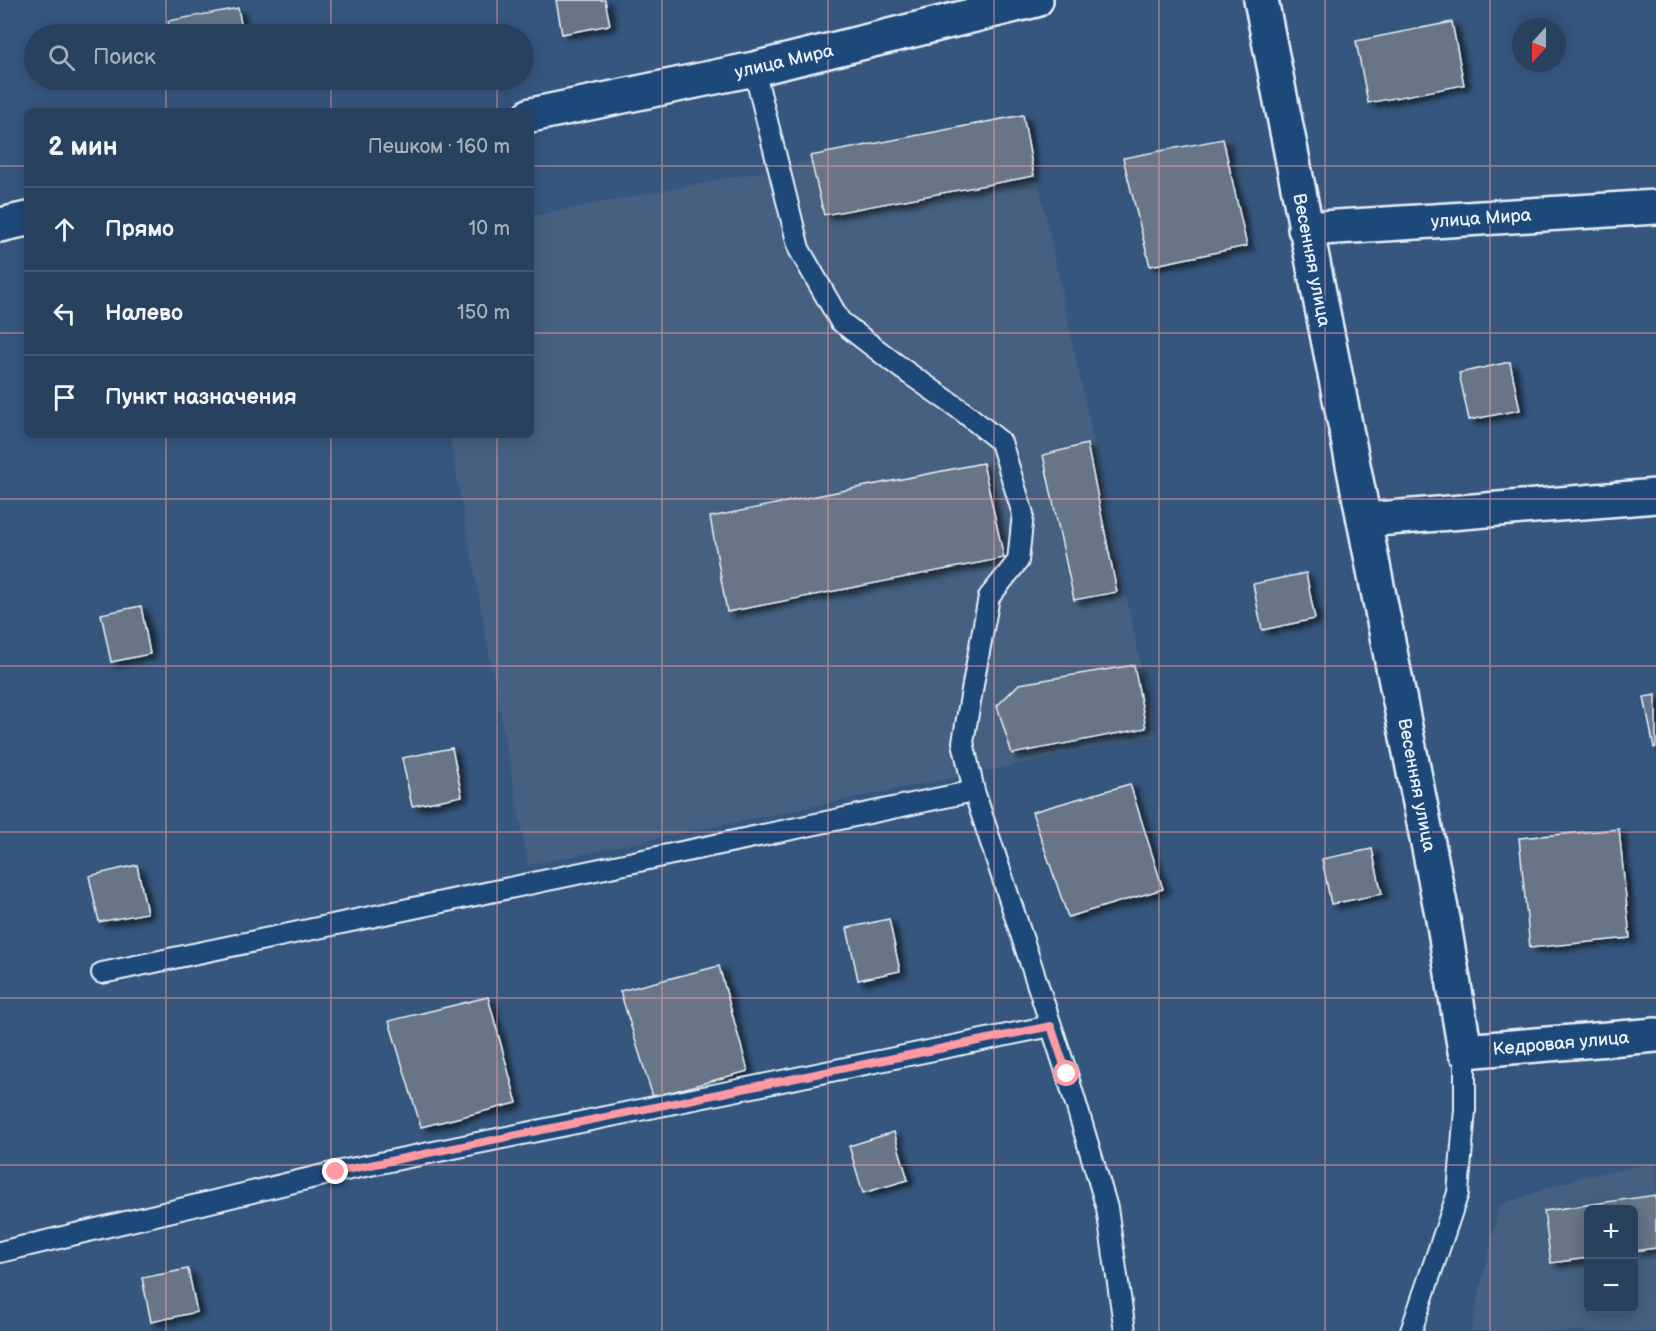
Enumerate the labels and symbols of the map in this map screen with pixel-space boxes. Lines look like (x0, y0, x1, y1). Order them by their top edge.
north arrow (1512, 18, 1566, 72)
street label: улица Мира (733, 40, 836, 83)
street label: Весенняя улица (1288, 192, 1335, 329)
street label: улица Мира (1430, 204, 1532, 232)
street label: Весенняя улица (1393, 717, 1440, 854)
street label: Кедровая улица (1492, 1027, 1630, 1060)
route start (1053, 1060, 1079, 1086)
route end (322, 1158, 348, 1184)

